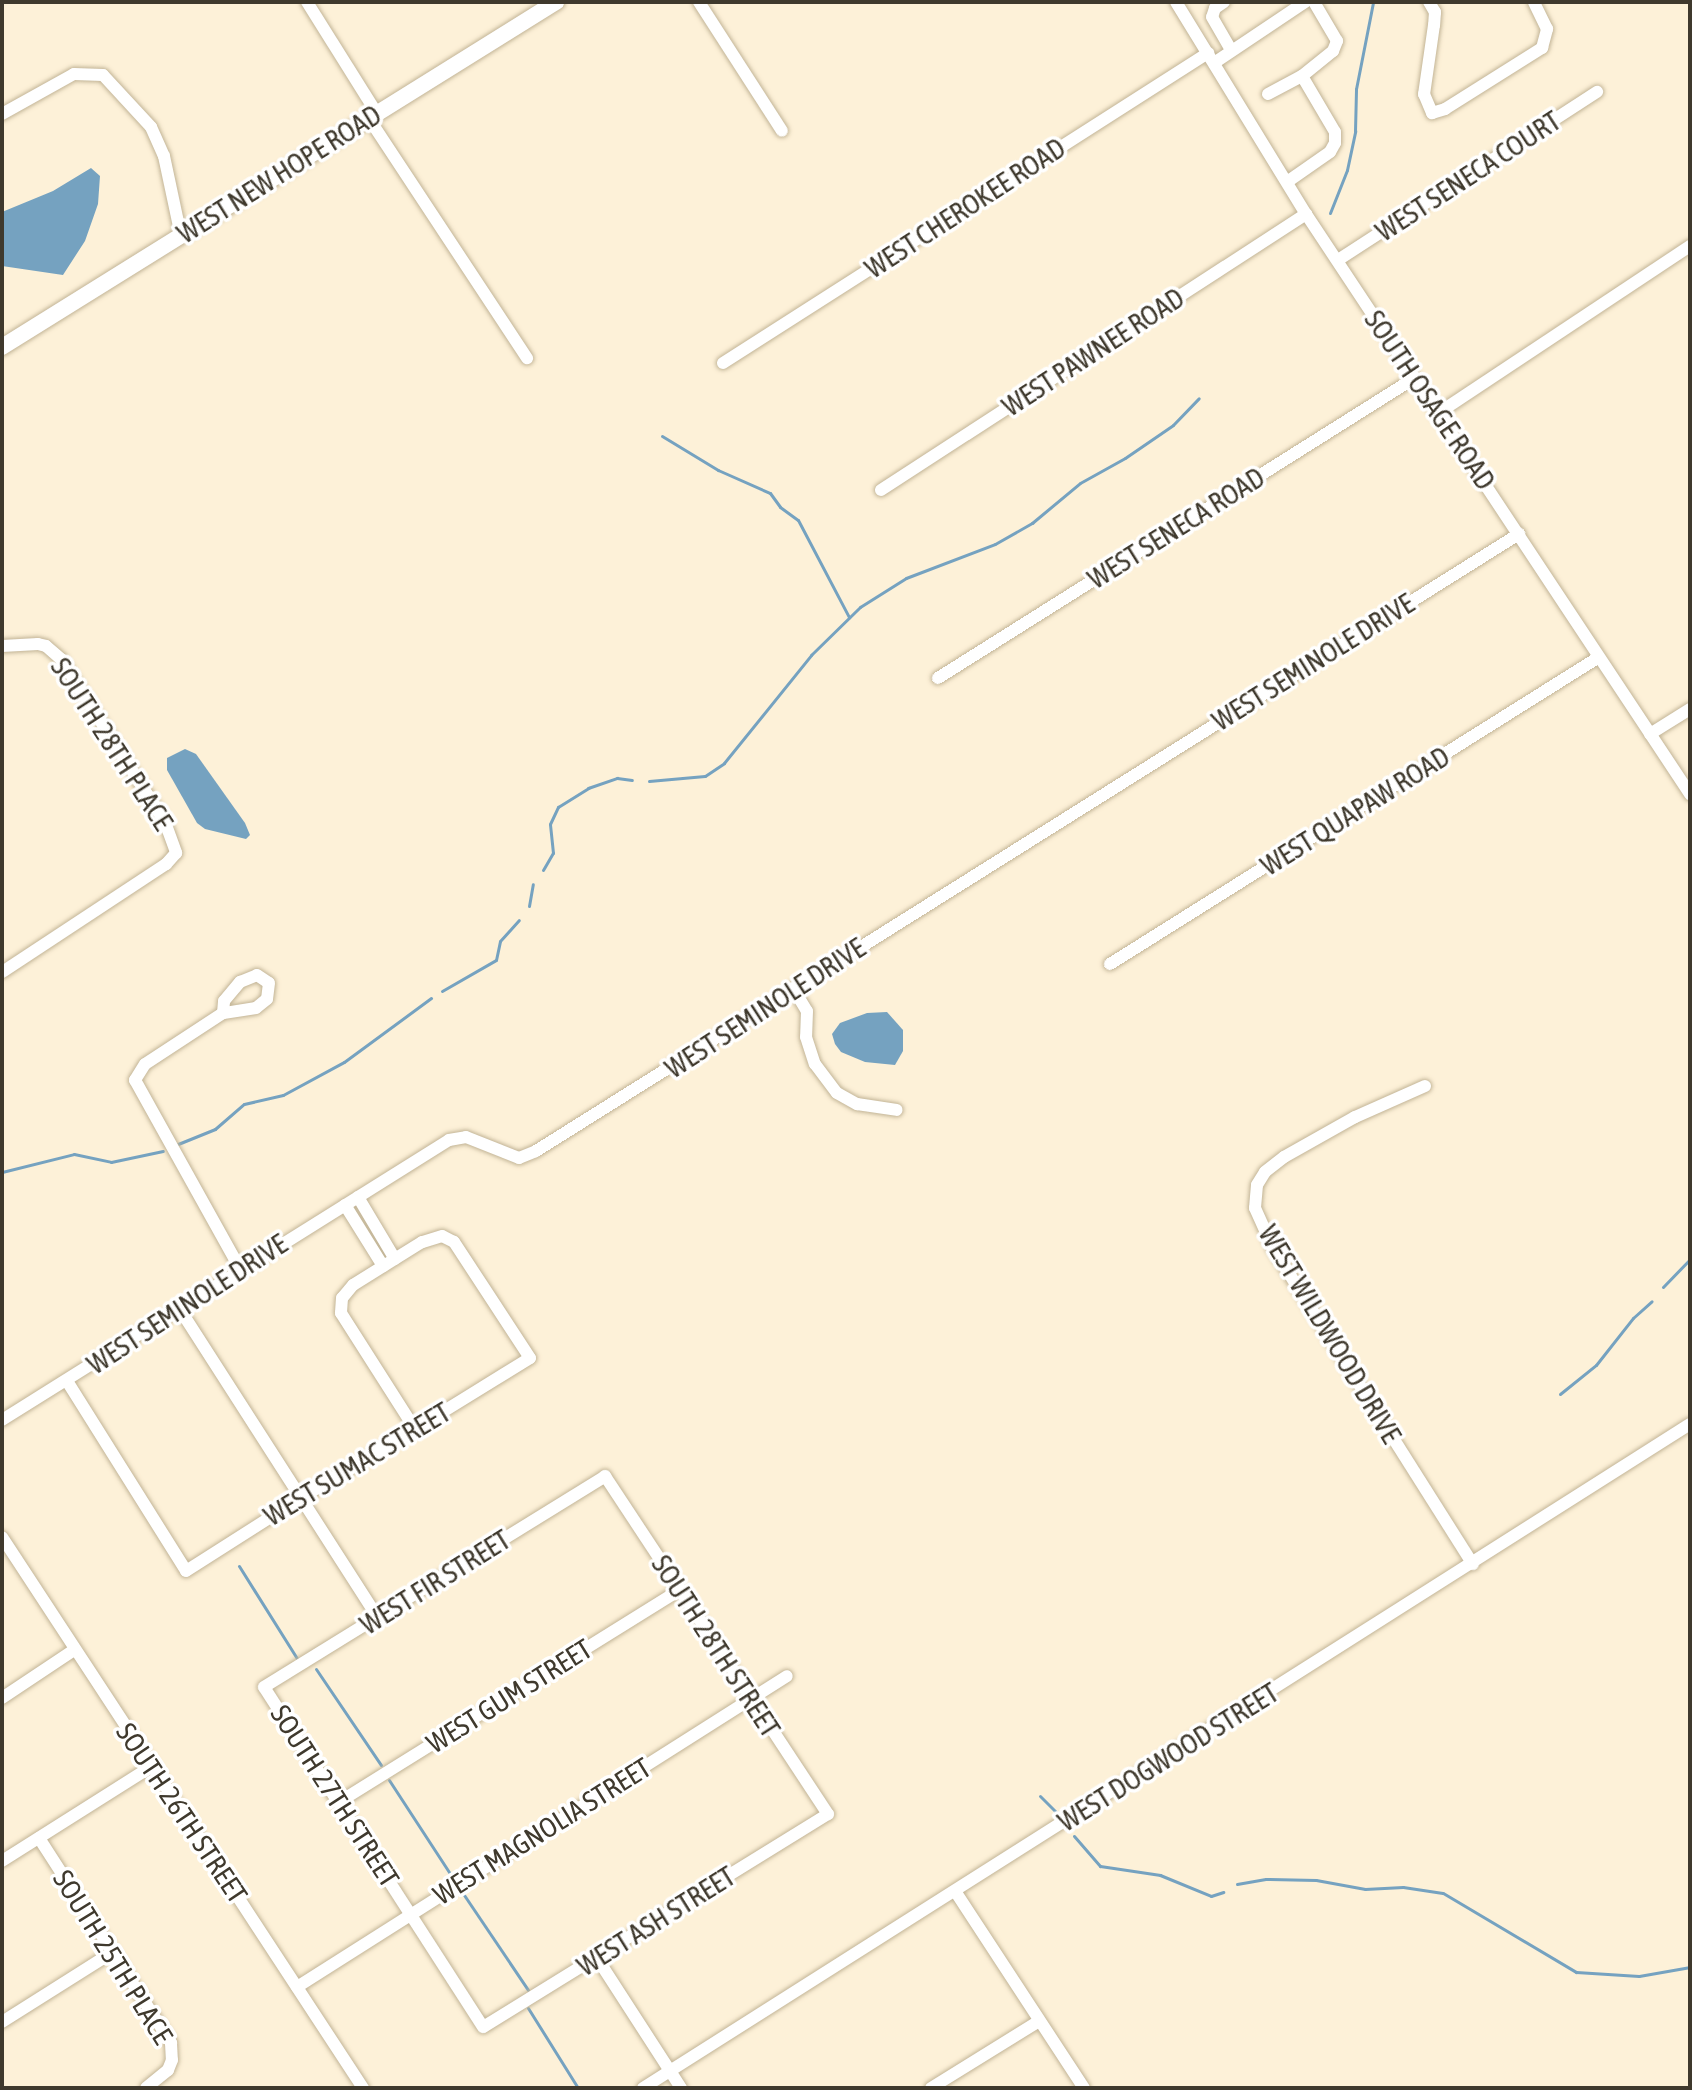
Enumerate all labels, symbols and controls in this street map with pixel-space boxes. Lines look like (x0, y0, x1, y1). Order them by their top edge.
street label: WEST NEW HOPE ROAD (171, 98, 387, 250)
street label: WEST SENECA COURT (1369, 104, 1567, 248)
street label: WEST CHEROKEE ROAD (859, 131, 1071, 285)
street label: WEST PAWNEE ROAD (996, 281, 1190, 423)
street label: SOUTH OSAGE ROAD (1358, 304, 1502, 496)
street label: WEST SENECA ROAD (1081, 460, 1271, 596)
street label: WEST SEMINOLE DRIVE (1206, 586, 1420, 738)
street label: SOUTH 28TH PLACE (44, 652, 180, 836)
street label: WEST QUAPAW ROAD (1254, 740, 1456, 882)
street label: WEST SEMINOLE DRIVE (659, 931, 871, 1085)
street label: WEST WILDWOOD DRIVE (1252, 1219, 1408, 1449)
street label: WEST SEMINOLE DRIVE (81, 1227, 293, 1381)
street label: WEST SUMAC STREET (258, 1395, 456, 1533)
street label: WEST FIR STREET (354, 1523, 516, 1641)
street label: SOUTH 28TH STREET (645, 1549, 787, 1743)
street label: WEST GUM STREET (420, 1632, 598, 1760)
street label: WEST DOGWOOD STREET (1052, 1676, 1284, 1838)
street label: SOUTH 27TH STREET (264, 1699, 406, 1893)
street label: SOUTH 26TH STREET (109, 1717, 255, 1909)
street label: WEST MAGNOLIA STREET (427, 1751, 657, 1911)
street label: WEST ASH STREET (571, 1859, 741, 1983)
street label: SOUTH 25TH PLACE (46, 1864, 180, 2050)

